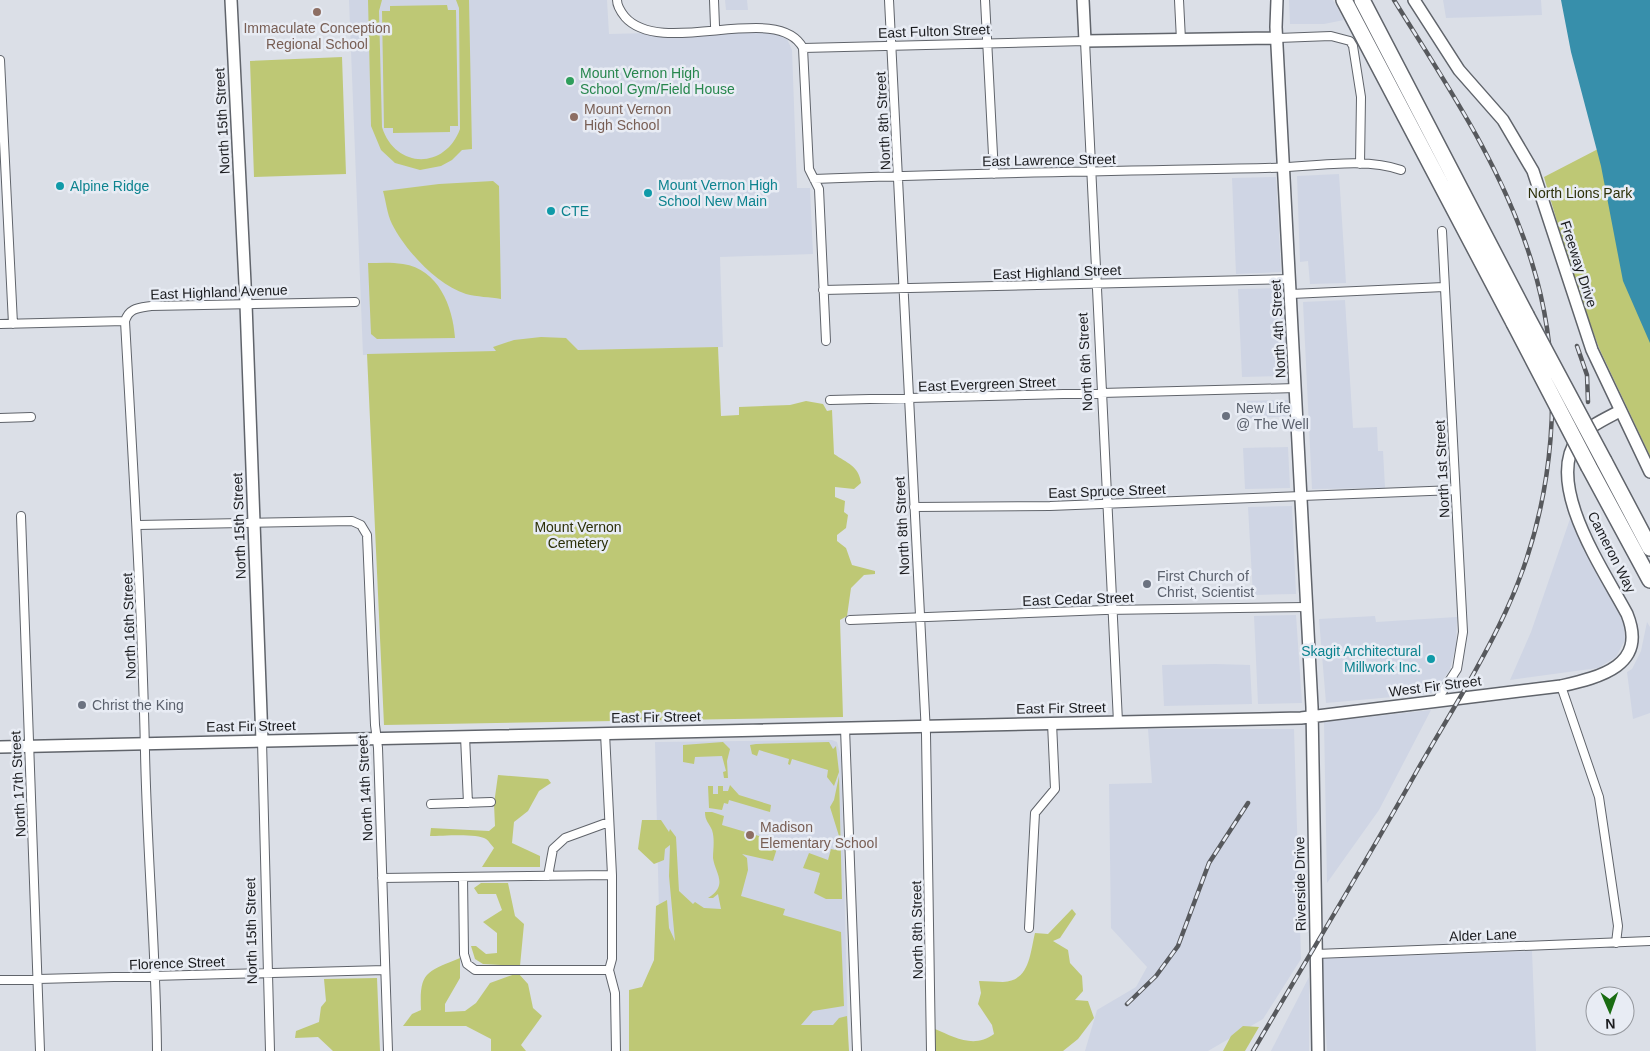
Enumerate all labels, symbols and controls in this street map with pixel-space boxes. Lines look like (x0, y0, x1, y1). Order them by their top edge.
marker: Immaculate Conception Regional School (311, 6, 323, 18)
place label: Immaculate Conception Regional School (243, 20, 391, 52)
street label: East Fulton Street (878, 21, 990, 41)
place label: Mount Vernon High School Gym/Field House (580, 65, 735, 97)
street label: North 15th Street (211, 67, 233, 175)
street label: North 8th Street (872, 71, 894, 171)
marker: Mount Vernon High School Gym/Field House (564, 75, 576, 87)
place label: Mount Vernon High School (584, 101, 671, 133)
marker: Mount Vernon High School (568, 111, 580, 123)
street label: East Lawrence Street (982, 151, 1116, 169)
place label: Mount Vernon High School New Main (658, 177, 778, 209)
place label: Alpine Ridge (70, 178, 150, 194)
marker: Alpine Ridge (54, 180, 66, 192)
park label: North Lions Park (1528, 185, 1633, 201)
marker: Mount Vernon High School New Main (642, 187, 654, 199)
place label: CTE (561, 203, 589, 219)
marker: CTE (545, 205, 557, 217)
street label: Freeway Drive (1557, 219, 1601, 310)
street label: East Highland Street (993, 262, 1122, 282)
street label: North 4th Street (1267, 279, 1289, 379)
street label: East Highland Avenue (150, 282, 288, 302)
street label: North 6th Street (1074, 312, 1096, 412)
street label: East Evergreen Street (918, 374, 1056, 394)
place label: New Life @ The Well (1236, 400, 1309, 432)
marker: New Life @ The Well (1220, 410, 1232, 422)
street label: North 1st Street (1431, 420, 1453, 518)
street label: North 15th Street (229, 472, 249, 580)
street label: North 8th Street (891, 476, 913, 576)
street label: East Spruce Street (1048, 481, 1166, 501)
street label: Cameron Way (1585, 509, 1639, 595)
park label: Mount Vernon Cemetery (534, 519, 622, 551)
place label: First Church of Christ, Scientist (1157, 568, 1254, 600)
street label: North 16th Street (119, 572, 139, 680)
marker: First Church of Christ, Scientist (1141, 578, 1153, 590)
street label: East Cedar Street (1022, 589, 1134, 609)
place label: Skagit Architectural Millwork Inc. (1301, 643, 1421, 675)
marker: Skagit Architectural Millwork Inc. (1425, 653, 1437, 665)
street label: West Fir Street (1388, 672, 1482, 700)
place label: Christ the King (92, 697, 184, 713)
marker: Christ the King (76, 699, 88, 711)
street label: East Fir Street (1016, 699, 1106, 717)
street label: East Fir Street (611, 708, 701, 726)
street label: East Fir Street (206, 717, 296, 735)
street label: North 17th Street (7, 730, 29, 838)
street label: North 14th Street (354, 734, 376, 842)
place label: Madison Elementary School (760, 819, 878, 851)
marker: Madison Elementary School (744, 829, 756, 841)
street label: Riverside Drive (1291, 836, 1309, 932)
street label: North 15th Street (242, 877, 260, 984)
street label: North 8th Street (908, 880, 926, 980)
street label: Alder Lane (1449, 926, 1517, 944)
street label: Florence Street (129, 953, 225, 973)
north arrow (1585, 986, 1635, 1036)
text: N (1605, 1016, 1616, 1032)

